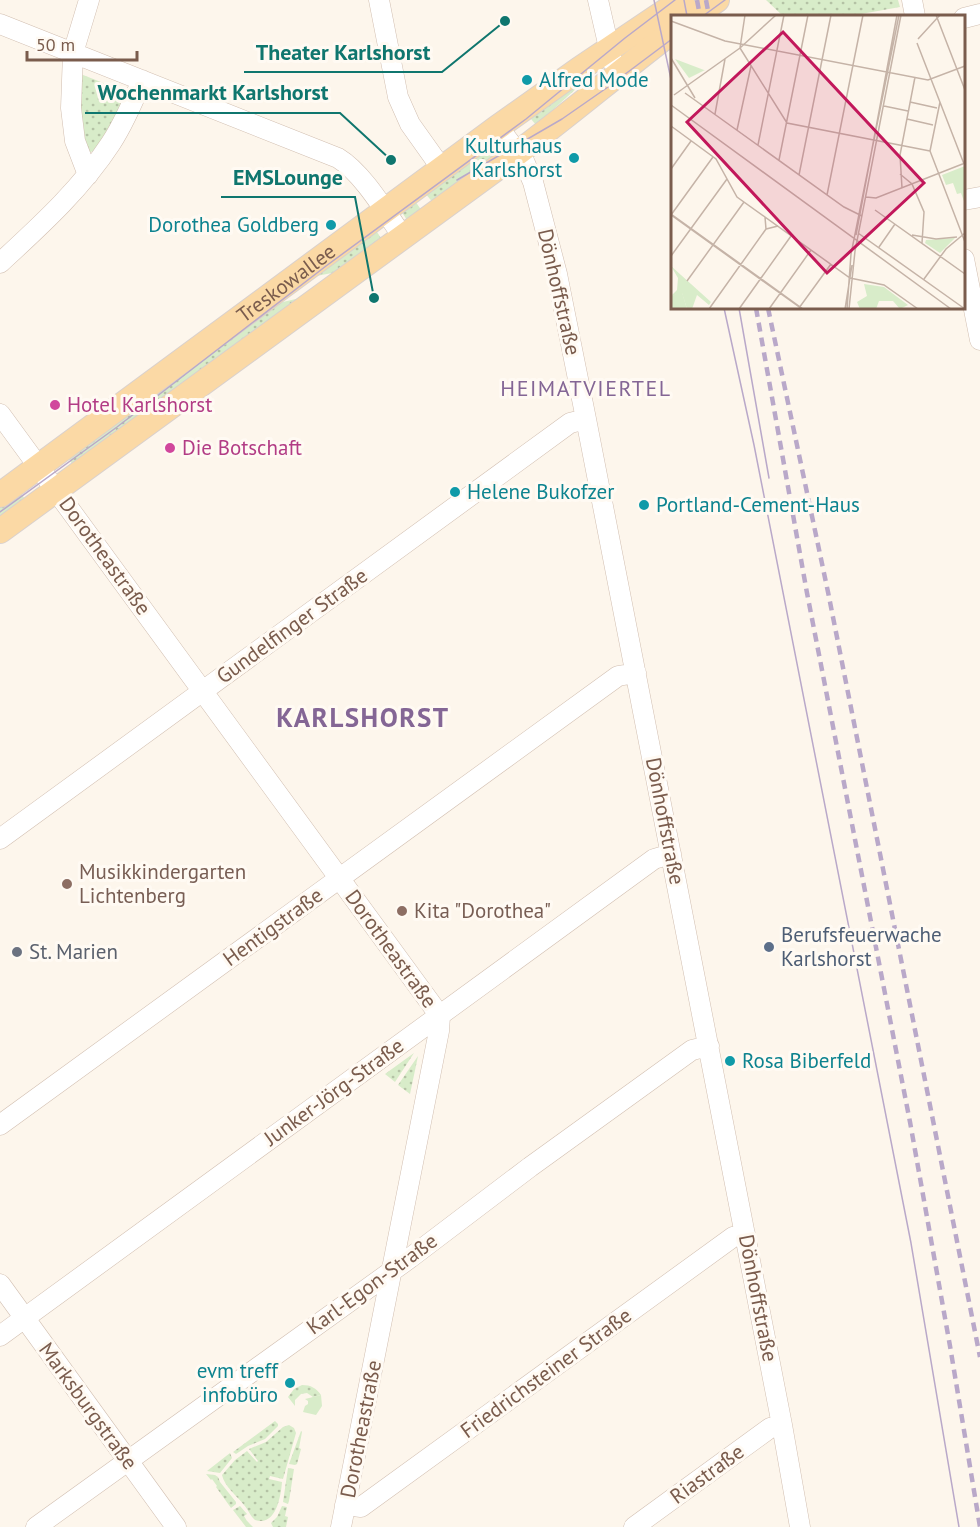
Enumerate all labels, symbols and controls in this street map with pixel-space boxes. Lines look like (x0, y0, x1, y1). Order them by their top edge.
inset map (671, 15, 965, 309)
scale bar (27, 24, 136, 62)
callout: Theater Karlshorst (244, 32, 442, 72)
text: 50 m (36, 33, 75, 56)
text: Theater Karlshorst (256, 38, 431, 66)
place label: Alfred Mode (539, 66, 649, 93)
callout: Wochenmarkt Karlshorst (85, 73, 340, 113)
marker: Alfred Mode (520, 73, 534, 87)
text: Wochenmarkt Karlshorst (98, 78, 329, 106)
place label: Kulturhaus Karlshorst (465, 132, 562, 183)
marker: Kulturhaus Karlshorst (567, 151, 581, 165)
callout: EMSLounge (221, 157, 355, 197)
text: EMSLounge (233, 163, 343, 191)
place label: Dorothea Goldberg (148, 211, 319, 238)
marker: Dorothea Goldberg (324, 218, 338, 232)
street label: Dönhoffstraße (532, 226, 587, 358)
street label: Treskowallee (231, 238, 341, 328)
district label: HEIMATVIERTEL (500, 374, 672, 402)
place label: Hotel Karlshorst (67, 391, 212, 418)
marker: Hotel Karlshorst (48, 398, 62, 412)
place label: Die Botschaft (182, 434, 302, 461)
marker: Die Botschaft (163, 441, 177, 455)
place label: Helene Bukofzer (467, 478, 614, 505)
marker: Helene Bukofzer (448, 485, 462, 499)
street label: Dorotheastraße (53, 491, 157, 620)
place label: Portland-Cement-Haus (656, 491, 860, 518)
marker: Portland-Cement-Haus (637, 498, 651, 512)
street label: Gundelfinger Straße (211, 562, 373, 689)
district label: KARLSHORST (276, 700, 450, 734)
street label: Dönhoffstraße (640, 755, 691, 887)
place label: Musikkindergarten Lichtenberg (79, 858, 246, 909)
marker: Musikkindergarten Lichtenberg (60, 877, 74, 891)
street label: Hentigstraße (217, 881, 328, 972)
street label: Dorotheastraße (339, 884, 443, 1013)
place label: Kita "Dorothea" (414, 897, 551, 924)
marker: Kita "Dorothea" (395, 904, 409, 918)
place label: Berufsfeuerwache Karlshorst (781, 921, 942, 972)
place label: St. Marien (29, 938, 118, 965)
marker: Berufsfeuerwache Karlshorst (762, 940, 776, 954)
marker: St. Marien (10, 945, 24, 959)
street label: Junker-Jörg-Straße (258, 1032, 409, 1152)
place label: Rosa Biberfeld (742, 1047, 871, 1074)
marker: Rosa Biberfeld (723, 1054, 737, 1068)
street label: Karl-Egon-Straße (301, 1227, 442, 1340)
street label: Dönhoffstraße (733, 1232, 784, 1364)
street label: Friedrichsteiner Straße (455, 1301, 637, 1444)
street label: Marksburgstraße (33, 1337, 144, 1475)
place label: evm treff infobüro (197, 1357, 279, 1408)
street label: Dorotheastraße (334, 1358, 387, 1500)
marker: evm treff infobüro (283, 1376, 297, 1390)
street label: Riastraße (664, 1438, 749, 1510)

